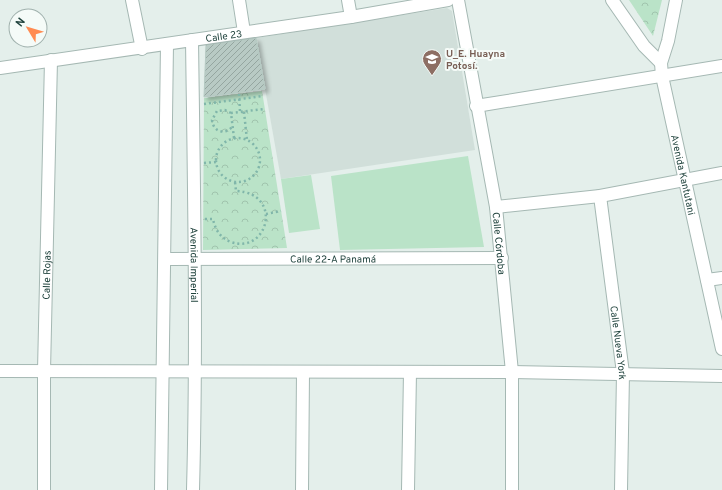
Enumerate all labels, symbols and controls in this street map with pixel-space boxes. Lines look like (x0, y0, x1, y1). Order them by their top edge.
north arrow (8, 8, 48, 48)
text: N (13, 15, 29, 30)
street label: Calle 23 (205, 28, 243, 46)
school or university icon: U_E. Huayna Potosí. (421, 48, 443, 76)
place label: U_E. Huayna Potosí. (446, 48, 505, 73)
street label: Avenida Kantutani (667, 134, 697, 217)
street label: Calle Córdoba (489, 212, 508, 275)
street label: Avenida Imperial (186, 227, 200, 303)
street label: Calle Rojas (41, 250, 55, 300)
street label: Calle 22-A Panamá (290, 253, 376, 267)
street label: Calle Nueva York (606, 305, 628, 380)

